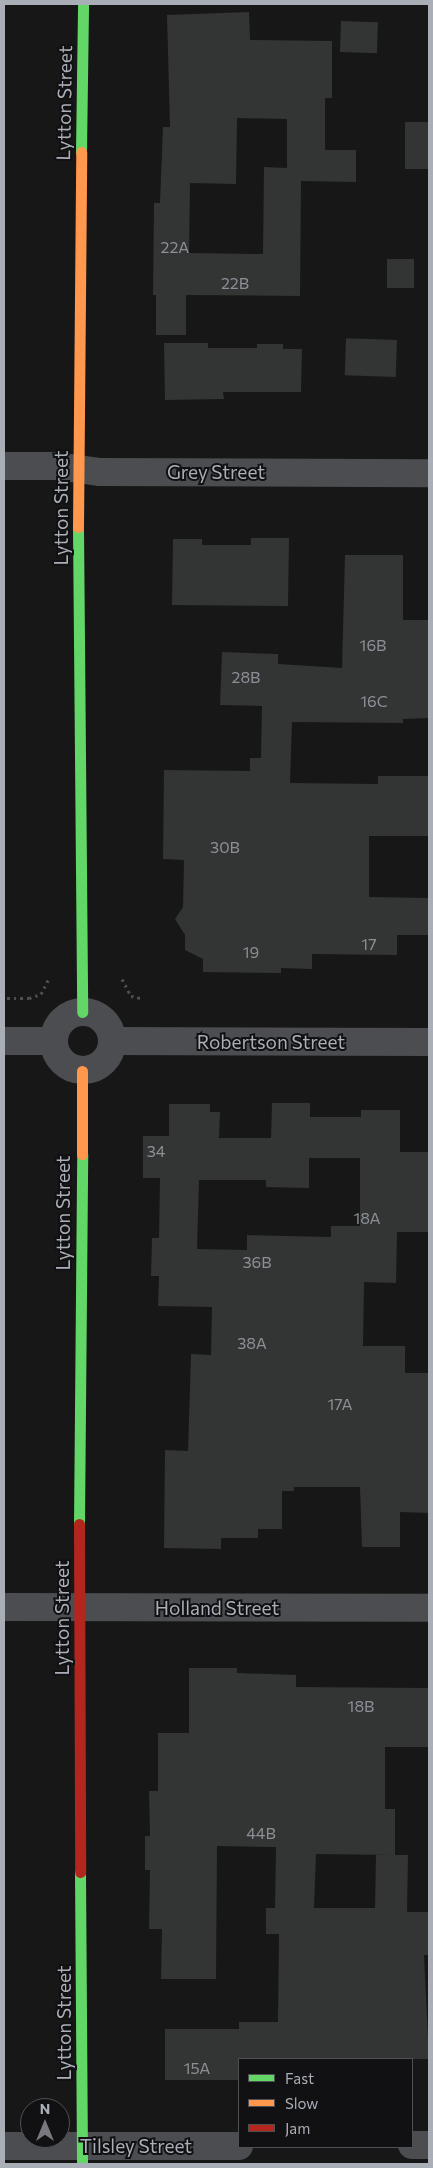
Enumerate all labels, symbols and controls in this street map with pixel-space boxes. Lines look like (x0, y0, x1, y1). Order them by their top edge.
street label: Lytton Street (52, 45, 76, 161)
house number: 22A (161, 237, 189, 257)
house number: 22B (221, 273, 249, 293)
street label: Lytton Street (50, 450, 72, 566)
street label: Grey Street (167, 461, 265, 483)
house number: 16B (360, 635, 386, 655)
house number: 28B (232, 667, 260, 687)
house number: 16C (360, 691, 388, 711)
house number: 30B (210, 837, 240, 857)
house number: 17 (361, 934, 377, 954)
house number: 19 (243, 942, 259, 962)
street label: Robertson Street (197, 1031, 345, 1053)
house number: 34 (147, 1141, 165, 1161)
street label: Lytton Street (52, 1155, 74, 1271)
house number: 18A (353, 1208, 381, 1228)
house number: 36B (242, 1252, 272, 1272)
house number: 38A (237, 1333, 267, 1353)
house number: 17A (328, 1394, 352, 1414)
street label: Lytton Street (51, 1560, 73, 1676)
street label: Holland Street (155, 1597, 279, 1619)
house number: 18B (348, 1696, 374, 1716)
house number: 44B (246, 1823, 276, 1843)
street label: Lytton Street (53, 1965, 75, 2081)
house number: 15A (184, 2058, 210, 2078)
legend (238, 2058, 413, 2148)
text: Fast (285, 2069, 314, 2087)
text: Slow (285, 2094, 318, 2112)
north arrow (20, 2098, 70, 2148)
text: N (40, 2100, 50, 2117)
text: Jam (285, 2119, 310, 2137)
street label: Tilsley Street (80, 2135, 192, 2157)

